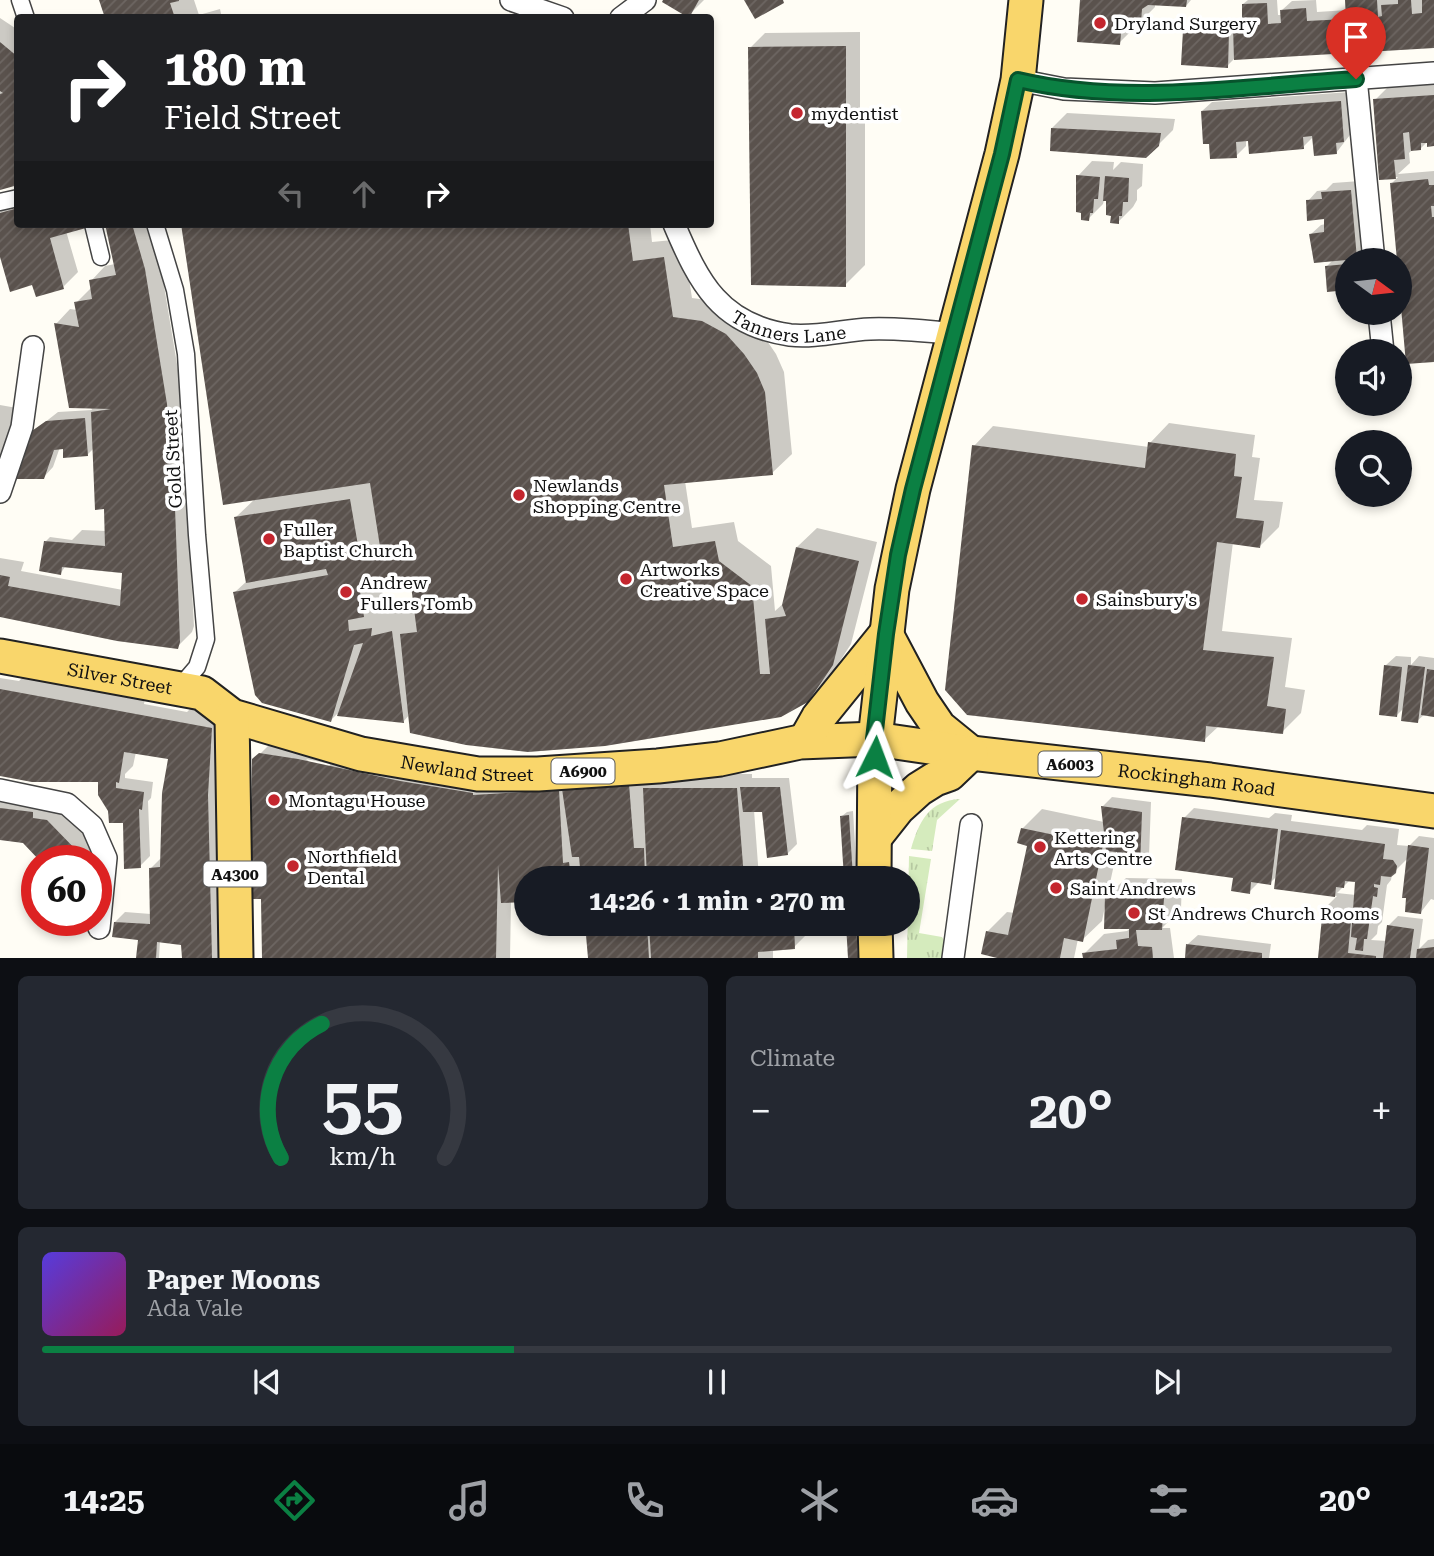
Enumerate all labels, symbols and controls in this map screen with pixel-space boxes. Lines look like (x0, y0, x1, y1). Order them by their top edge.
pin (1326, 7, 1386, 79)
place label: Dryland Surgery (1114, 13, 1257, 34)
marker: Dryland Surgery (1092, 15, 1108, 31)
icon: arrive (1337, 18, 1375, 56)
text: 180 m (164, 40, 306, 97)
icon: right (49, 42, 140, 133)
text: Field Street (164, 99, 341, 137)
place label: mydentist (811, 103, 899, 124)
marker: mydentist (789, 105, 805, 121)
icon: left (272, 175, 310, 213)
icon: ahead (345, 175, 383, 213)
icon: right (418, 175, 456, 213)
north arrow (1335, 248, 1412, 326)
map controls (1335, 248, 1412, 507)
street label: Tanners Lane (728, 305, 847, 346)
button: sound (1335, 339, 1412, 416)
street label: Gold Street (160, 409, 186, 509)
button: search (1335, 430, 1412, 507)
place label: Newlands Shopping Centre (533, 475, 681, 517)
marker: Newlands Shopping Centre (511, 487, 527, 503)
place label: Fuller Baptist Church (283, 519, 414, 561)
marker: Fuller Baptist Church (261, 531, 277, 547)
place label: Artworks Creative Space (640, 559, 769, 601)
marker: Artworks Creative Space (618, 571, 634, 587)
place label: Andrew Fullers Tomb (360, 572, 473, 614)
marker: Andrew Fullers Tomb (338, 584, 354, 600)
place label: Sainsbury's (1096, 589, 1197, 610)
marker: Sainsbury's (1074, 591, 1090, 607)
street label: Silver Street (66, 658, 174, 698)
position arrow (838, 720, 912, 794)
street label: Newland Street (399, 750, 534, 785)
road number: A6003 (1038, 751, 1102, 776)
road number: A6900 (552, 758, 614, 784)
street label: Rockingham Road (1117, 759, 1277, 800)
place label: Montagu House (288, 790, 426, 811)
marker: Montagu House (266, 792, 282, 808)
place label: Kettering Arts Centre (1054, 827, 1152, 869)
marker: Kettering Arts Centre (1032, 839, 1048, 855)
speed limit sign: 60 (21, 845, 112, 936)
place label: Northfield Dental (307, 846, 398, 888)
marker: Northfield Dental (285, 858, 301, 874)
road number: A4300 (204, 862, 266, 887)
place label: Saint Andrews (1070, 878, 1196, 899)
marker: Saint Andrews (1048, 880, 1064, 896)
text: 14:26 · 1 min · 270 m (589, 886, 845, 916)
place label: St Andrews Church Rooms (1148, 903, 1379, 924)
marker: St Andrews Church Rooms (1126, 905, 1142, 921)
text: Climate (750, 1045, 835, 1072)
text: 55 (322, 1062, 404, 1147)
text: 20° (1029, 1080, 1113, 1141)
text: − (750, 1089, 771, 1133)
text: + (1371, 1089, 1392, 1133)
text: km/h (330, 1142, 396, 1171)
text: Paper Moons (147, 1265, 320, 1295)
text: Ada Vale (147, 1295, 243, 1322)
icon: previous (248, 1363, 286, 1401)
icon: pause (698, 1363, 736, 1401)
icon: next (1148, 1363, 1186, 1401)
icon: directions (270, 1476, 319, 1525)
icon: music (445, 1476, 494, 1525)
icon: phone (620, 1476, 669, 1525)
icon: climate (795, 1476, 844, 1525)
icon: car (970, 1476, 1019, 1525)
icon: filters (1144, 1476, 1193, 1525)
text: 14:25 (63, 1481, 145, 1519)
text: 20° (1319, 1481, 1371, 1519)

